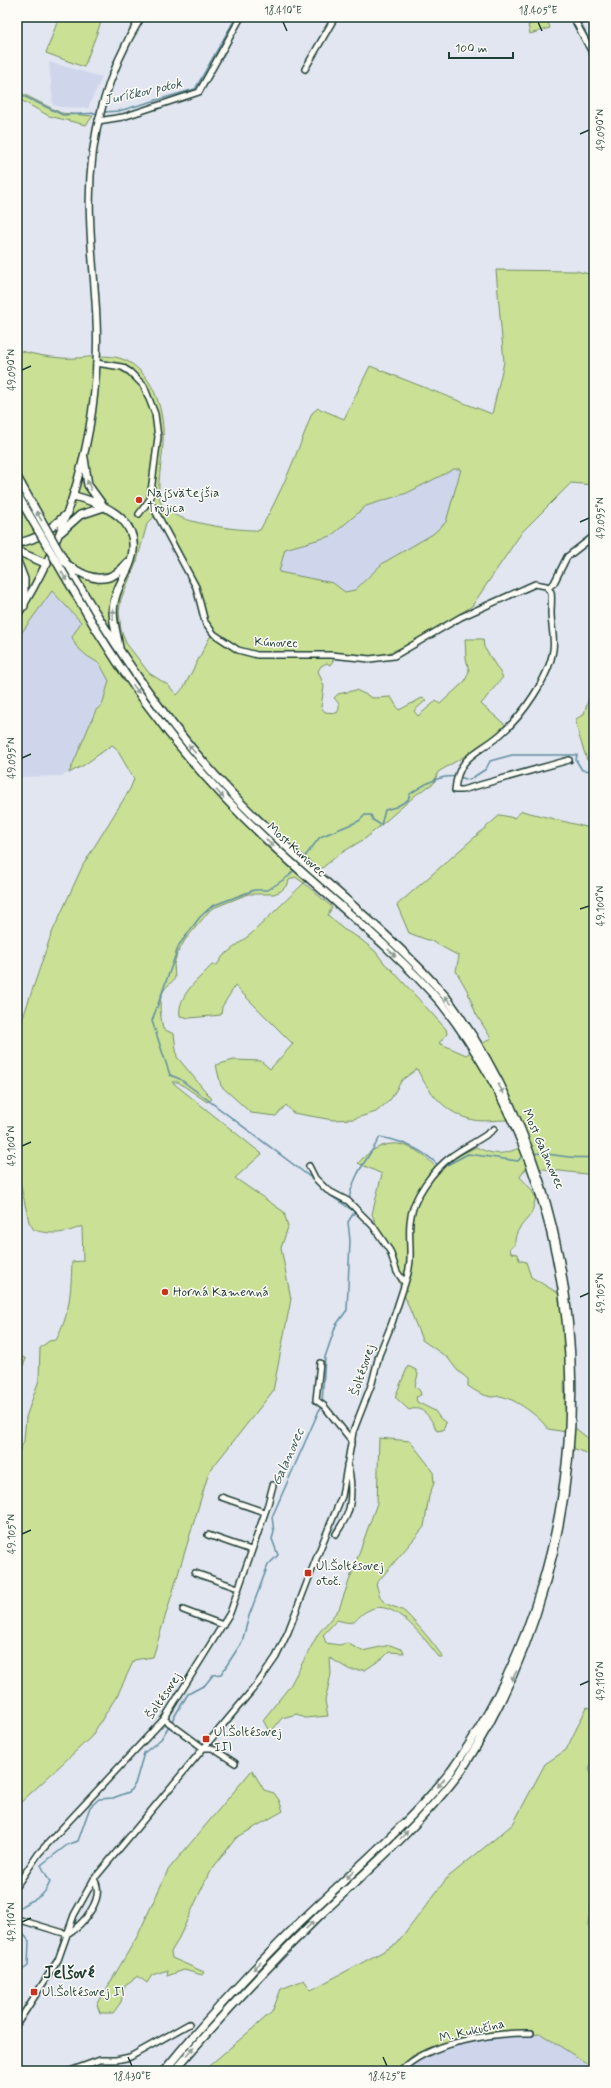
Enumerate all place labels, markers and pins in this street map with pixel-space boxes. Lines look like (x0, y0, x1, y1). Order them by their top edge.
place label: Najsvätejšia Trojica (147, 485, 219, 517)
marker: Najsvätejšia Trojica (134, 495, 144, 505)
place label: Horná Kamenná (173, 1284, 269, 1301)
marker: Horná Kamenná (160, 1287, 170, 1297)
place label: Ul.Šoltésovej otoč. (316, 1558, 384, 1590)
marker: Ul.Šoltésovej otoč. (303, 1568, 313, 1578)
place label: Ul.Šoltésovej III (214, 1724, 282, 1756)
marker: Ul.Šoltésovej III (201, 1734, 211, 1744)
place label: Ul.Šoltésovej II (42, 1984, 125, 2001)
marker: Ul.Šoltésovej II (29, 1987, 39, 1997)

